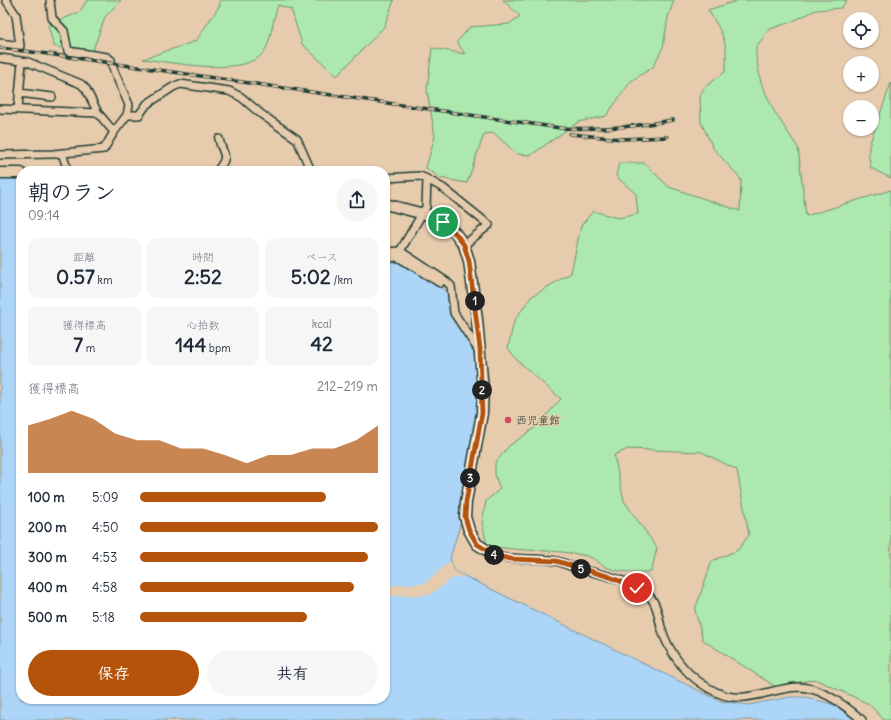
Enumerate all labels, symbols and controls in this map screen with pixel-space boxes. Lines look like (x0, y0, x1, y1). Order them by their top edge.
map controls (843, 12, 879, 136)
button: locate (843, 12, 879, 48)
button: + (843, 56, 879, 92)
button: − (843, 100, 879, 136)
text: 朝のラン (28, 178, 116, 206)
button: share (336, 179, 378, 221)
pin (426, 205, 460, 239)
text: 09:14 (28, 207, 60, 224)
icon: arrive (432, 211, 454, 233)
text: 距離 (73, 250, 95, 264)
text: 時間 (192, 250, 214, 264)
text: ペース (305, 250, 338, 264)
text: 0.57 (56, 264, 95, 289)
text: 2:52 (184, 264, 222, 289)
text: 5:02 (291, 264, 331, 289)
text: km (95, 273, 113, 287)
text: /km (331, 273, 353, 287)
pin: 1 (465, 291, 485, 311)
text: 1 (473, 294, 477, 308)
text: kcal (312, 317, 332, 331)
text: 獲得標高 (62, 318, 106, 332)
text: 心拍数 (186, 318, 219, 332)
text: 42 (310, 331, 333, 356)
text: 7 (73, 332, 83, 357)
text: 144 (175, 332, 206, 357)
text: m (83, 341, 95, 355)
text: bpm (206, 341, 231, 355)
text: 212–219 m (317, 378, 378, 395)
text: 獲得標高 (28, 380, 80, 397)
pin: 2 (472, 380, 492, 400)
text: 2 (479, 383, 485, 397)
place label: 西児童館 (516, 413, 560, 427)
marker: 西児童館 (503, 415, 513, 425)
pin: 3 (460, 468, 480, 488)
text: 3 (467, 471, 473, 485)
text: 100 m (28, 489, 65, 506)
text: 5:09 (92, 489, 118, 506)
text: 200 m (28, 519, 67, 536)
text: 4:50 (92, 519, 118, 536)
pin: 4 (484, 545, 504, 565)
text: 4 (491, 548, 497, 562)
text: 300 m (28, 549, 67, 566)
text: 4:53 (92, 549, 117, 566)
pin: 5 (571, 559, 591, 579)
text: 5 (578, 562, 584, 576)
pin (620, 571, 654, 605)
icon: check (626, 577, 648, 599)
text: 400 m (28, 579, 67, 596)
text: 4:58 (92, 579, 117, 596)
text: 500 m (28, 609, 67, 626)
text: 5:18 (92, 609, 115, 626)
button: 保存 (28, 650, 199, 696)
button: 共有 (207, 650, 378, 696)

